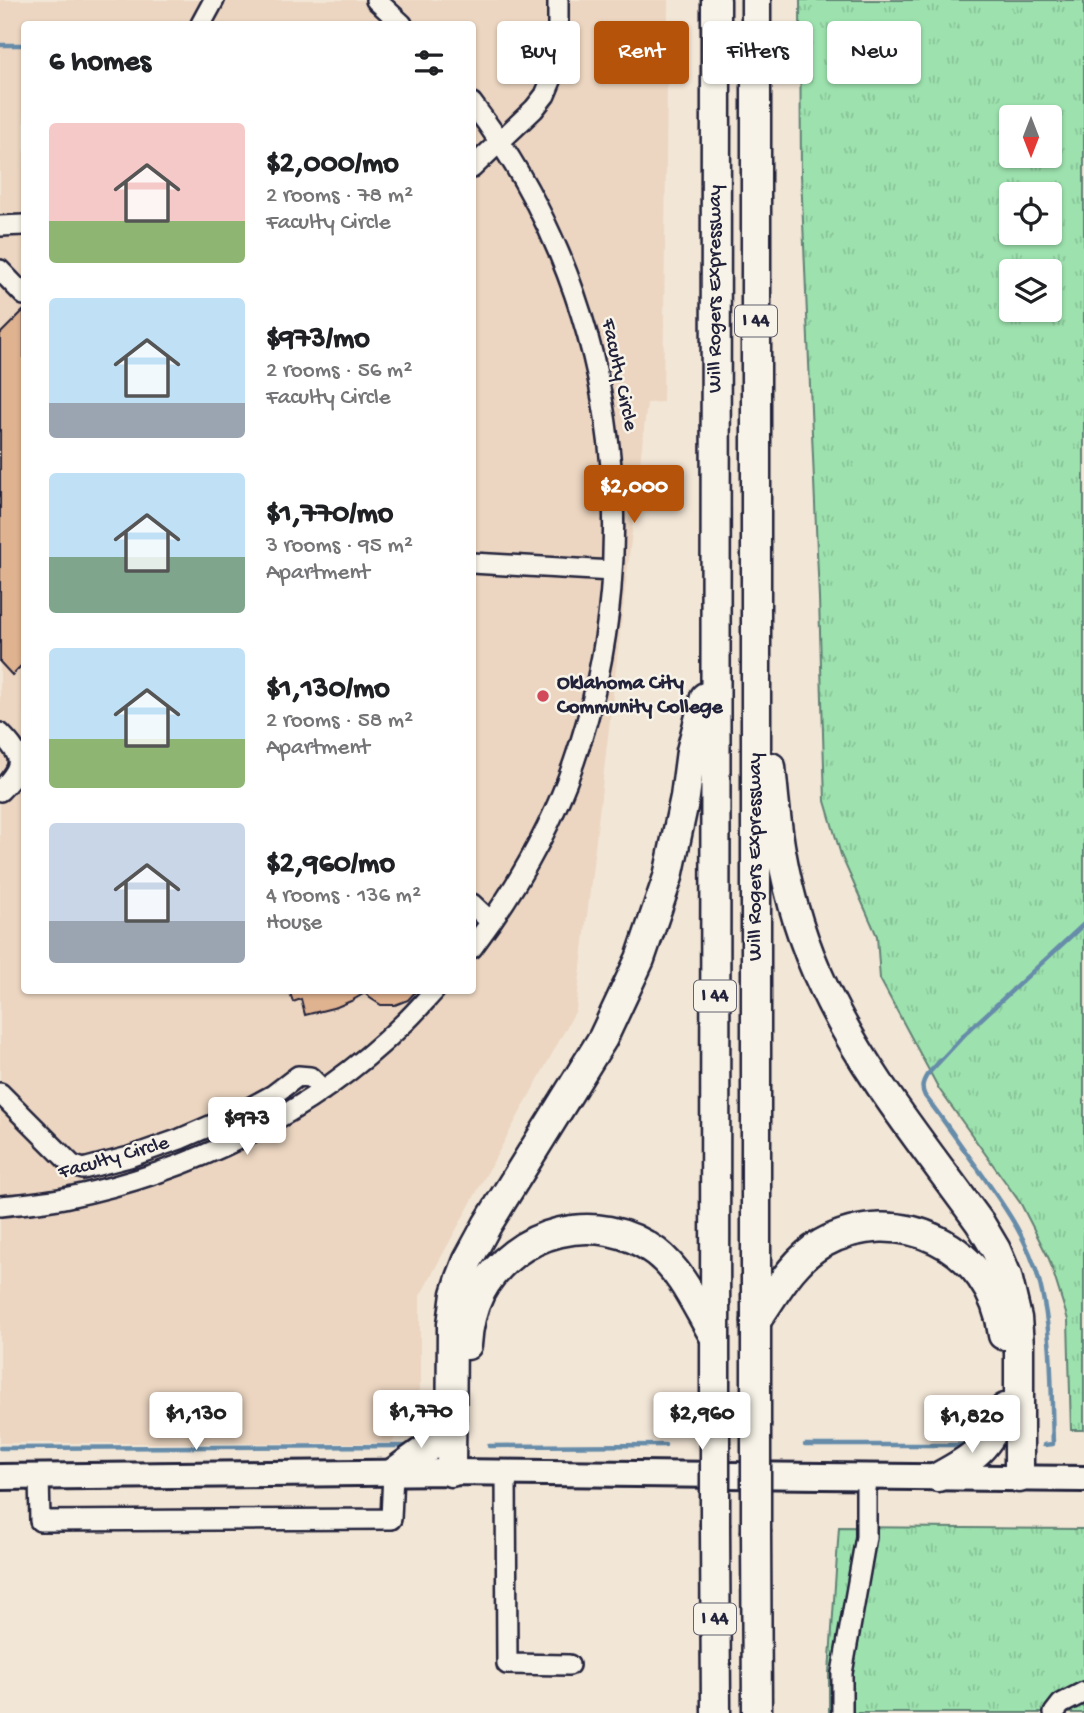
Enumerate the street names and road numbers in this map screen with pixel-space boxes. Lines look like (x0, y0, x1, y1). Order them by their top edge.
street label: Will Rogers Expressway (703, 185, 728, 393)
road number: I 44 (735, 306, 777, 336)
street label: Faculty Circle (594, 316, 642, 434)
street label: Will Rogers Expressway (744, 753, 769, 961)
road number: I 44 (694, 980, 736, 1012)
street label: Faculty Circle (55, 1131, 173, 1187)
road number: I 44 (694, 1604, 736, 1634)

